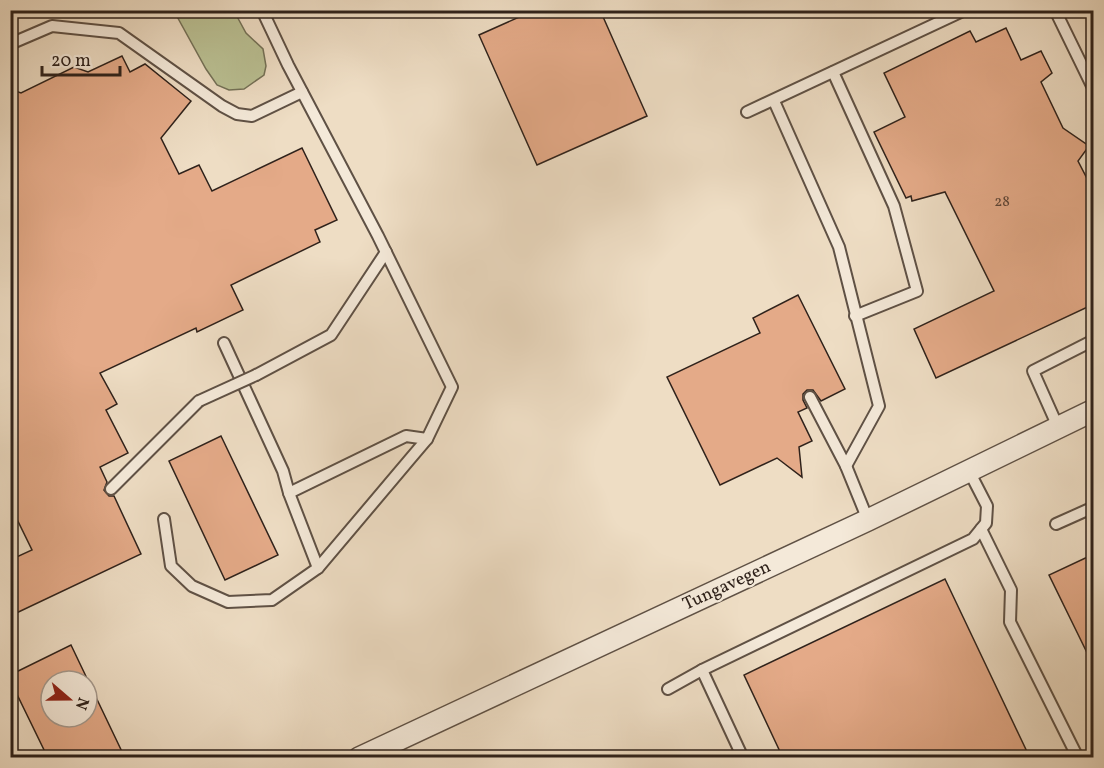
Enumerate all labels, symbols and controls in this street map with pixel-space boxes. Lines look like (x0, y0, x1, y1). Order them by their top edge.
scale bar (42, 39, 120, 77)
text: 20 m (51, 49, 91, 74)
house number: 28 (994, 192, 1010, 213)
street label: Tungavegen (679, 555, 775, 617)
north arrow (39, 669, 99, 729)
text: N (69, 694, 94, 713)

